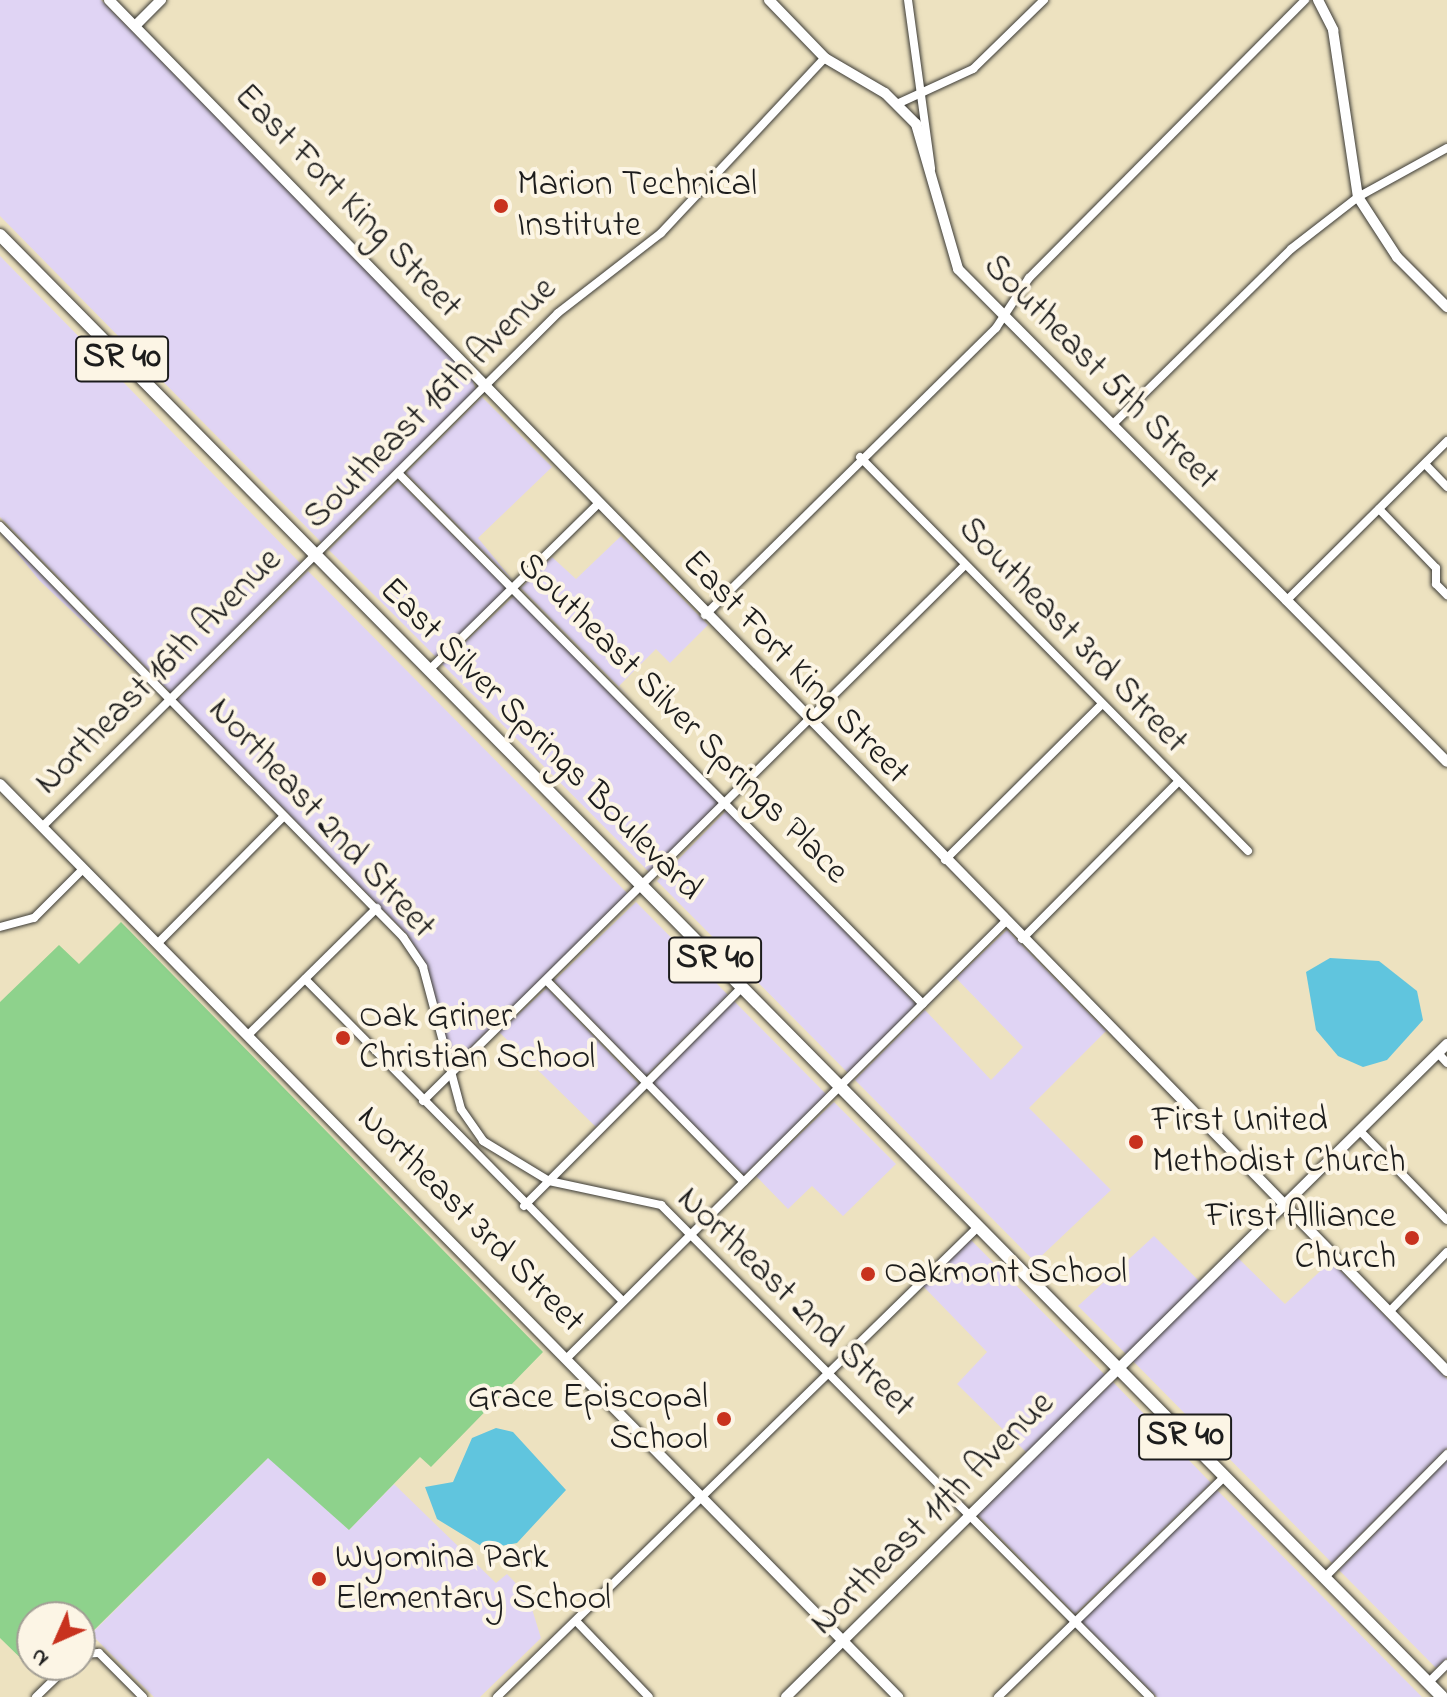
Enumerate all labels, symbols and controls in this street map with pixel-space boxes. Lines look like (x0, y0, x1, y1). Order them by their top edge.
street label: East Fort King Street (224, 76, 470, 328)
place label: Marion Technical Institute (517, 163, 757, 248)
marker: Marion Technical Institute (492, 197, 510, 215)
street label: Southeast 5th Street (973, 246, 1227, 500)
street label: Southeast 16th Avenue (296, 269, 566, 539)
road number: SR 40 (74, 329, 170, 389)
street label: Southeast 3rd Street (948, 509, 1196, 763)
street label: Northeast 16th Avenue (27, 540, 291, 804)
street label: East Fort King Street (672, 542, 918, 794)
street label: Southeast Silver Springs Place (507, 544, 857, 894)
street label: East Silver Springs Boulevard (369, 569, 711, 911)
street label: Northeast 2nd Street (198, 689, 444, 949)
road number: SR 40 (667, 930, 763, 990)
place label: Oak Griner Christian School (359, 995, 595, 1080)
marker: Oak Griner Christian School (334, 1029, 352, 1047)
street label: Northeast 3rd Street (347, 1097, 593, 1343)
place label: First United Methodist Church (1152, 1099, 1406, 1184)
marker: First United Methodist Church (1127, 1133, 1145, 1151)
street label: Northeast 2nd Street (667, 1178, 923, 1428)
place label: First Alliance Church (1206, 1195, 1396, 1280)
marker: First Alliance Church (1403, 1229, 1421, 1247)
place label: Oakmont School (884, 1252, 1127, 1296)
marker: Oakmont School (859, 1265, 877, 1283)
place label: Grace Episcopal School (468, 1376, 708, 1461)
street label: Northeast 11th Avenue (802, 1383, 1064, 1645)
road number: SR 40 (1137, 1407, 1233, 1467)
marker: Grace Episcopal School (715, 1410, 733, 1428)
place label: Wyomina Park Elementary School (335, 1536, 611, 1621)
marker: Wyomina Park Elementary School (310, 1570, 328, 1588)
north arrow (16, 1601, 96, 1681)
text: N (24, 1640, 57, 1673)

